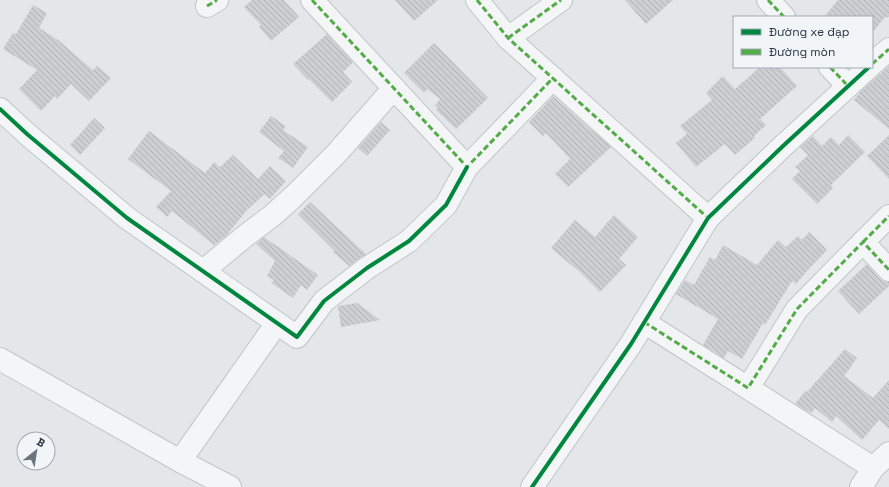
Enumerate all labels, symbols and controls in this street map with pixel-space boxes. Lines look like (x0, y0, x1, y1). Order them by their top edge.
legend (733, 16, 873, 68)
text: Đường xe đạp (769, 24, 850, 40)
text: Đường mòn (769, 44, 835, 60)
north arrow (16, 431, 56, 471)
text: B (34, 434, 48, 450)

